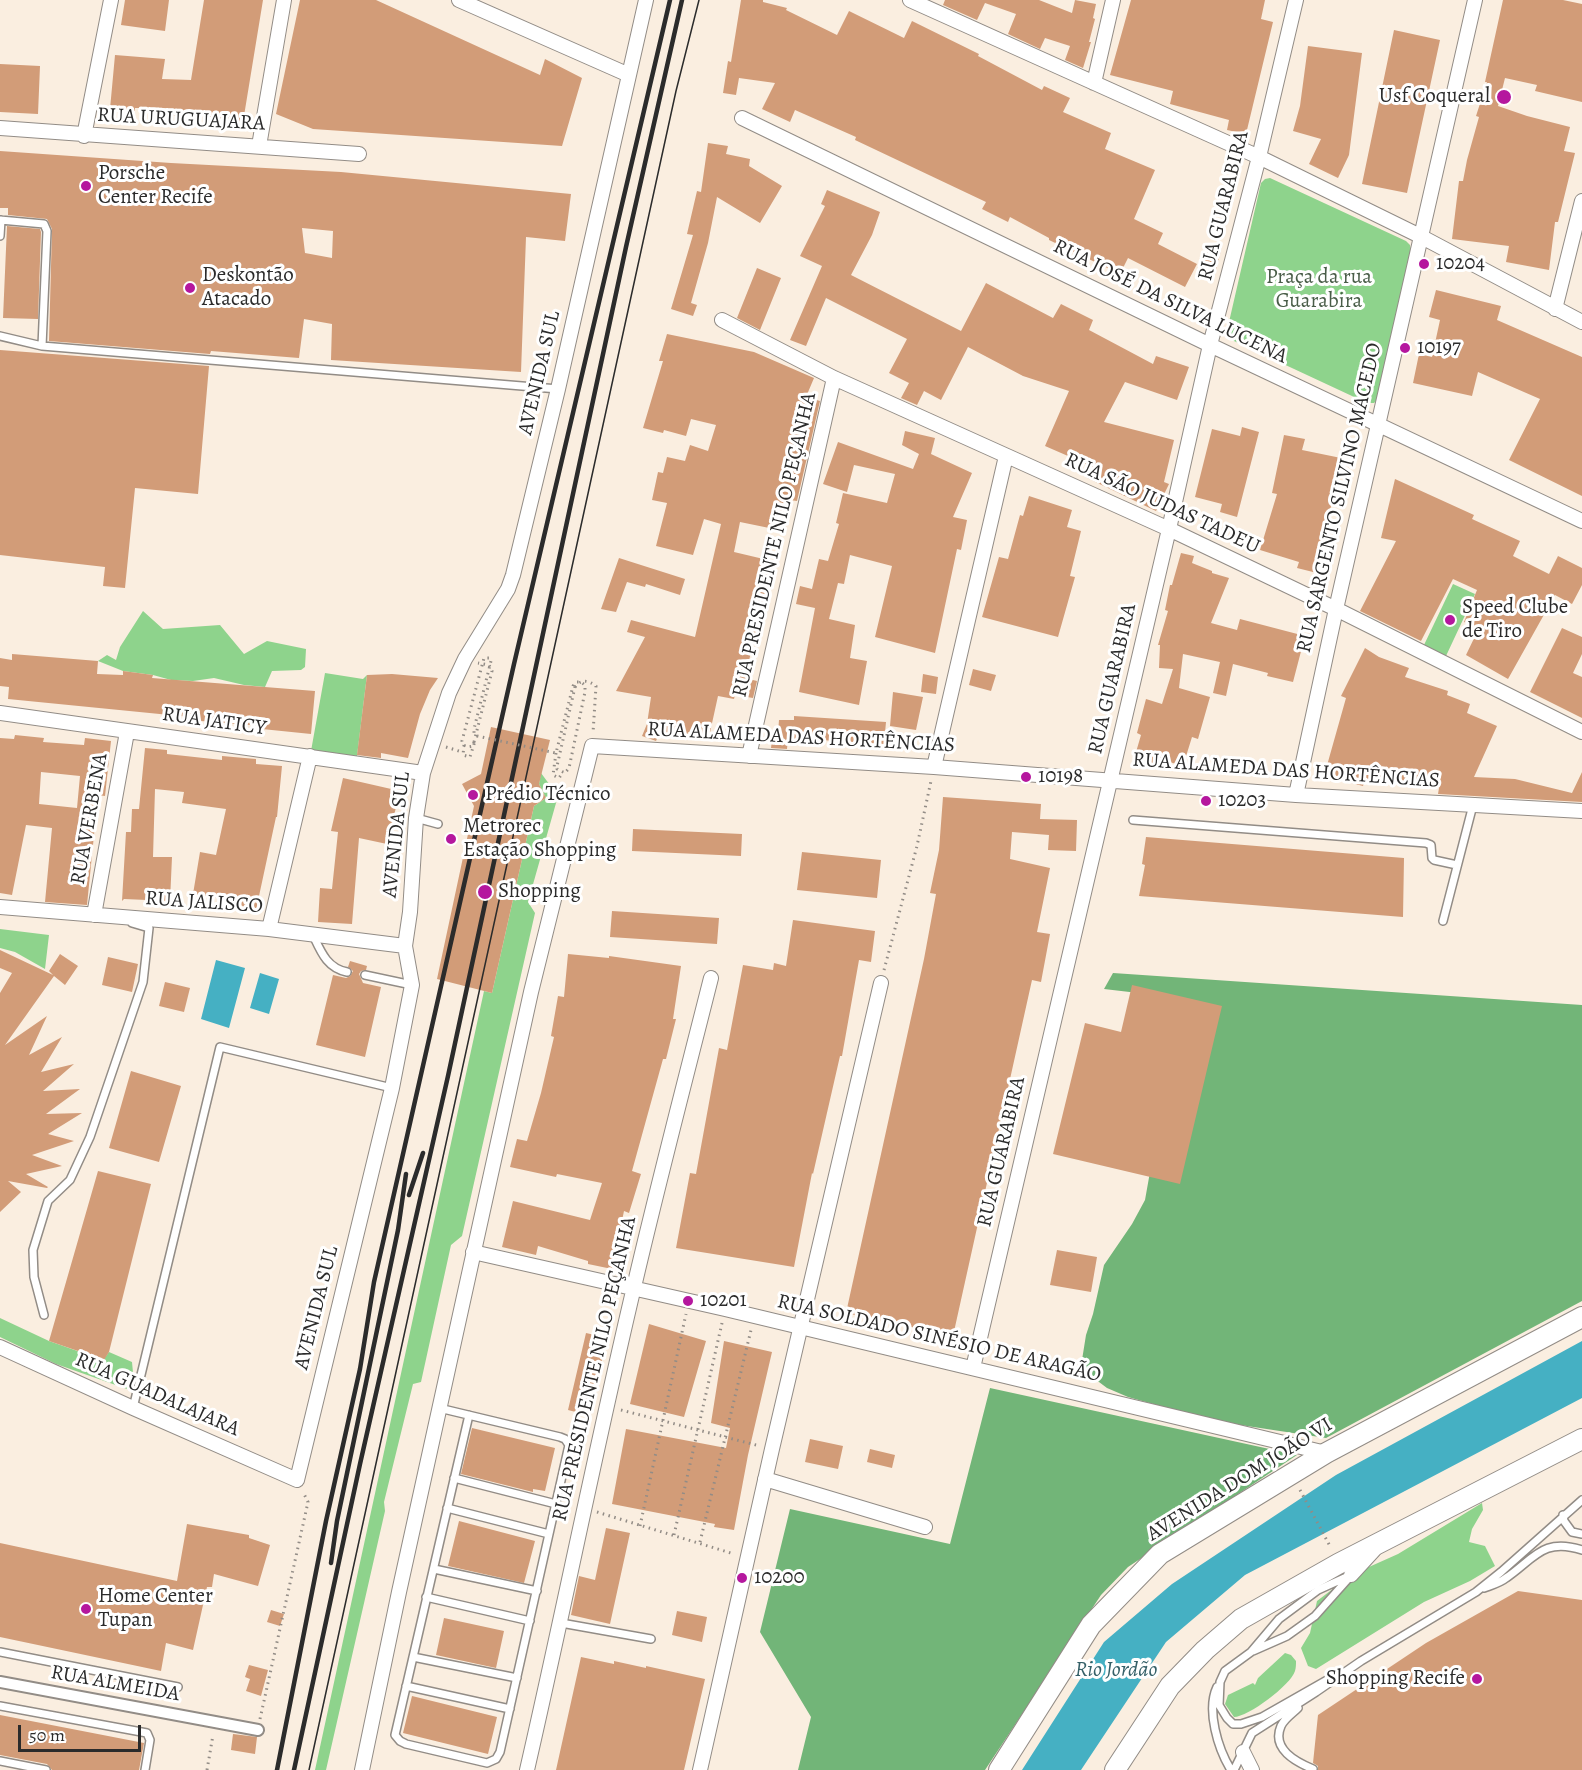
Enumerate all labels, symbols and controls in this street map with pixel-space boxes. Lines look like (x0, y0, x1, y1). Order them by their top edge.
place label: Usf Coqueral (1379, 84, 1490, 110)
marker: Usf Coqueral (1495, 88, 1513, 106)
street label: RUA URUGUAJARA (96, 103, 266, 137)
street label: RUA GUARABIRA (1193, 128, 1255, 284)
place label: Porsche Center Recife (98, 161, 213, 211)
marker: Porsche Center Recife (79, 179, 93, 193)
street label: RUA JOSÉ DA SILVA LUCENA (1049, 234, 1291, 370)
place label: 10204 (1436, 251, 1485, 277)
marker: 10204 (1417, 257, 1431, 271)
place label: Deskontão Atacado (202, 263, 294, 313)
park label: Praça da rua Guarabira (1266, 265, 1372, 315)
marker: Deskontão Atacado (183, 281, 197, 295)
street label: AVENIDA SUL (514, 309, 566, 437)
place label: 10197 (1417, 335, 1461, 361)
street label: RUA SARGENTO SILVINO MACEDO (1292, 341, 1388, 655)
marker: 10197 (1398, 341, 1412, 355)
street label: RUA PRESIDENTE NILO PEÇANHA (728, 390, 822, 700)
street label: RUA SÃO JUDAS TADEU (1060, 448, 1264, 560)
place label: Speed Clube de Tiro (1462, 595, 1568, 645)
street label: RUA GUARABIRA (1083, 601, 1143, 757)
marker: Speed Clube de Tiro (1443, 613, 1457, 627)
street label: RUA JATICY (160, 702, 268, 742)
street label: RUA ALAMEDA DAS HORTÊNCIAS (647, 717, 955, 759)
street label: RUA ALAMEDA DAS HORTÊNCIAS (1132, 748, 1440, 794)
street label: RUA VERBENA (66, 751, 114, 887)
place label: 10198 (1038, 764, 1083, 790)
marker: 10198 (1019, 770, 1033, 784)
street label: AVENIDA SUL (378, 771, 416, 899)
place label: Prédio Técnico (485, 782, 610, 808)
marker: Prédio Técnico (466, 788, 480, 802)
place label: 10203 (1218, 788, 1266, 814)
marker: 10203 (1199, 794, 1213, 808)
place label: Metrorec Estação Shopping (463, 814, 616, 864)
marker: Metrorec Estação Shopping (444, 832, 458, 846)
place label: Shopping (498, 879, 581, 905)
marker: Shopping (476, 883, 494, 901)
street label: RUA JALISCO (144, 886, 264, 920)
street label: RUA GUARABIRA (972, 1074, 1032, 1230)
street label: RUA PRESIDENTE NILO PEÇANHA (548, 1214, 642, 1524)
street label: AVENIDA SUL (289, 1244, 345, 1372)
place label: 10201 (700, 1288, 747, 1314)
street label: RUA SOLDADO SINÉSIO DE ARAGÃO (775, 1289, 1103, 1389)
marker: 10201 (681, 1294, 695, 1308)
street label: RUA GUADALAJARA (71, 1347, 243, 1443)
street label: AVENIDA DOM JOÃO VI (1143, 1413, 1337, 1547)
place label: 10200 (754, 1565, 805, 1591)
marker: 10200 (735, 1571, 749, 1585)
place label: Home Center Tupan (98, 1584, 213, 1634)
marker: Home Center Tupan (79, 1602, 93, 1616)
water label: Rio Jordão (1075, 1658, 1157, 1684)
street label: RUA ALMEIDA (49, 1660, 181, 1708)
place label: Shopping Recife (1326, 1666, 1465, 1692)
marker: Shopping Recife (1470, 1672, 1484, 1686)
scale bar (21, 1713, 144, 1751)
text: 50 m (29, 1723, 65, 1747)

